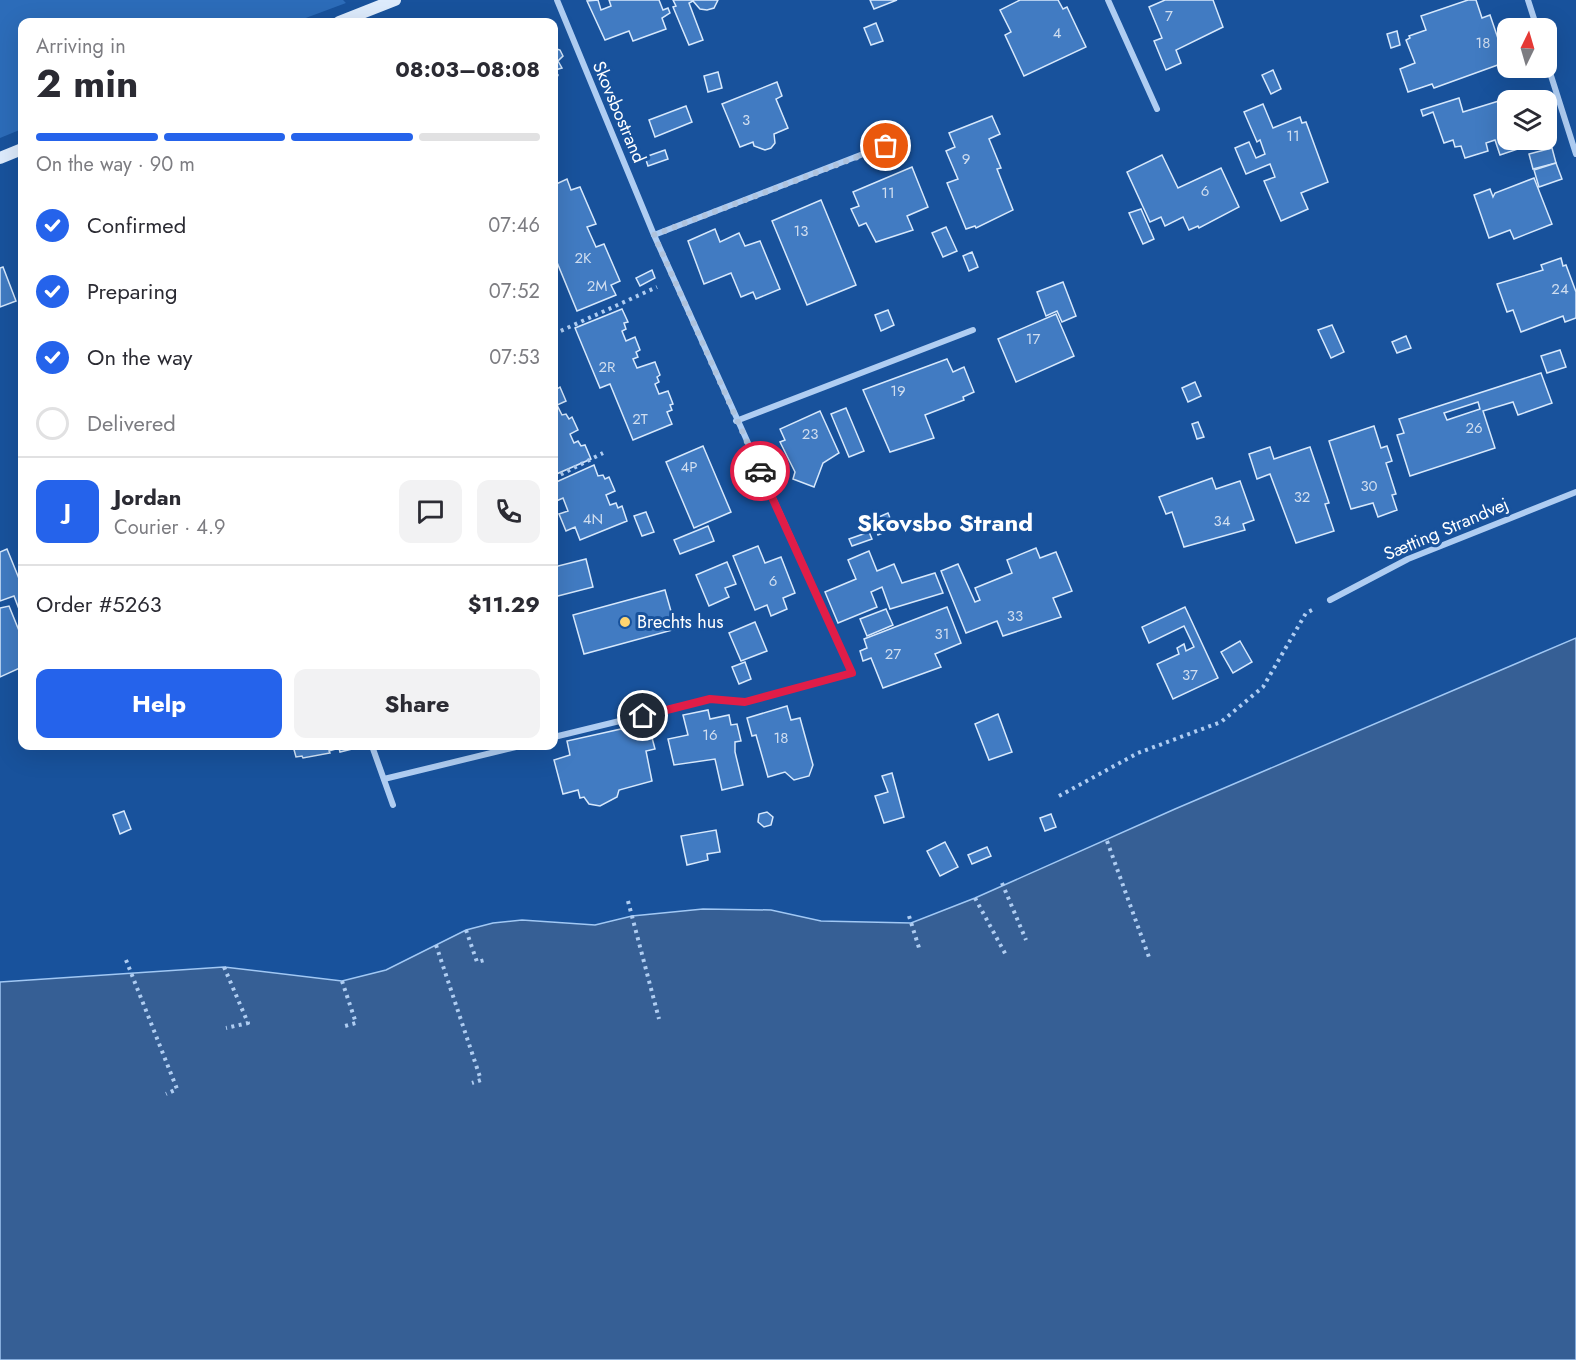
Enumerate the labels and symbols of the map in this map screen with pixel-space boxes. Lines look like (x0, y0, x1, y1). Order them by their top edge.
house number: 7 (1165, 5, 1173, 27)
north arrow (1497, 18, 1557, 78)
house number: 4 (1053, 22, 1062, 44)
house number: 18 (1476, 32, 1490, 54)
street label: Skovsbostrand (586, 57, 652, 167)
house number: 3 (742, 109, 750, 131)
pin (860, 120, 911, 171)
house number: 11 (1286, 125, 1300, 147)
house number: 9 (962, 148, 970, 170)
house number: 6 (1201, 180, 1209, 202)
house number: 11 (881, 182, 895, 204)
house number: 13 (794, 220, 808, 242)
house number: 2K (574, 247, 592, 269)
house number: 2M (587, 275, 607, 297)
house number: 24 (1551, 278, 1569, 300)
house number: 17 (1026, 328, 1040, 350)
house number: 2R (599, 356, 616, 378)
house number: 19 (890, 380, 906, 402)
house number: 2T (632, 408, 648, 430)
house number: 26 (1465, 417, 1483, 439)
house number: 23 (802, 423, 818, 445)
courier (730, 441, 790, 501)
house number: 4P (681, 456, 697, 478)
house number: 30 (1360, 475, 1378, 497)
house number: 32 (1294, 486, 1310, 508)
street label: Sætting Strandvej (1380, 491, 1512, 567)
district label: Skovsbo Strand (857, 505, 1033, 540)
house number: 4N (583, 508, 603, 530)
house number: 34 (1214, 510, 1231, 532)
house number: 6 (769, 570, 777, 592)
house number: 33 (1007, 605, 1023, 627)
place label: Brechts hus (637, 609, 723, 635)
marker: Brechts hus (618, 615, 632, 629)
house number: 31 (935, 623, 949, 645)
house number: 27 (885, 643, 901, 665)
house number: 37 (1182, 664, 1198, 686)
pin (617, 690, 668, 741)
house number: 16 (702, 724, 718, 746)
house number: 18 (774, 727, 788, 749)

